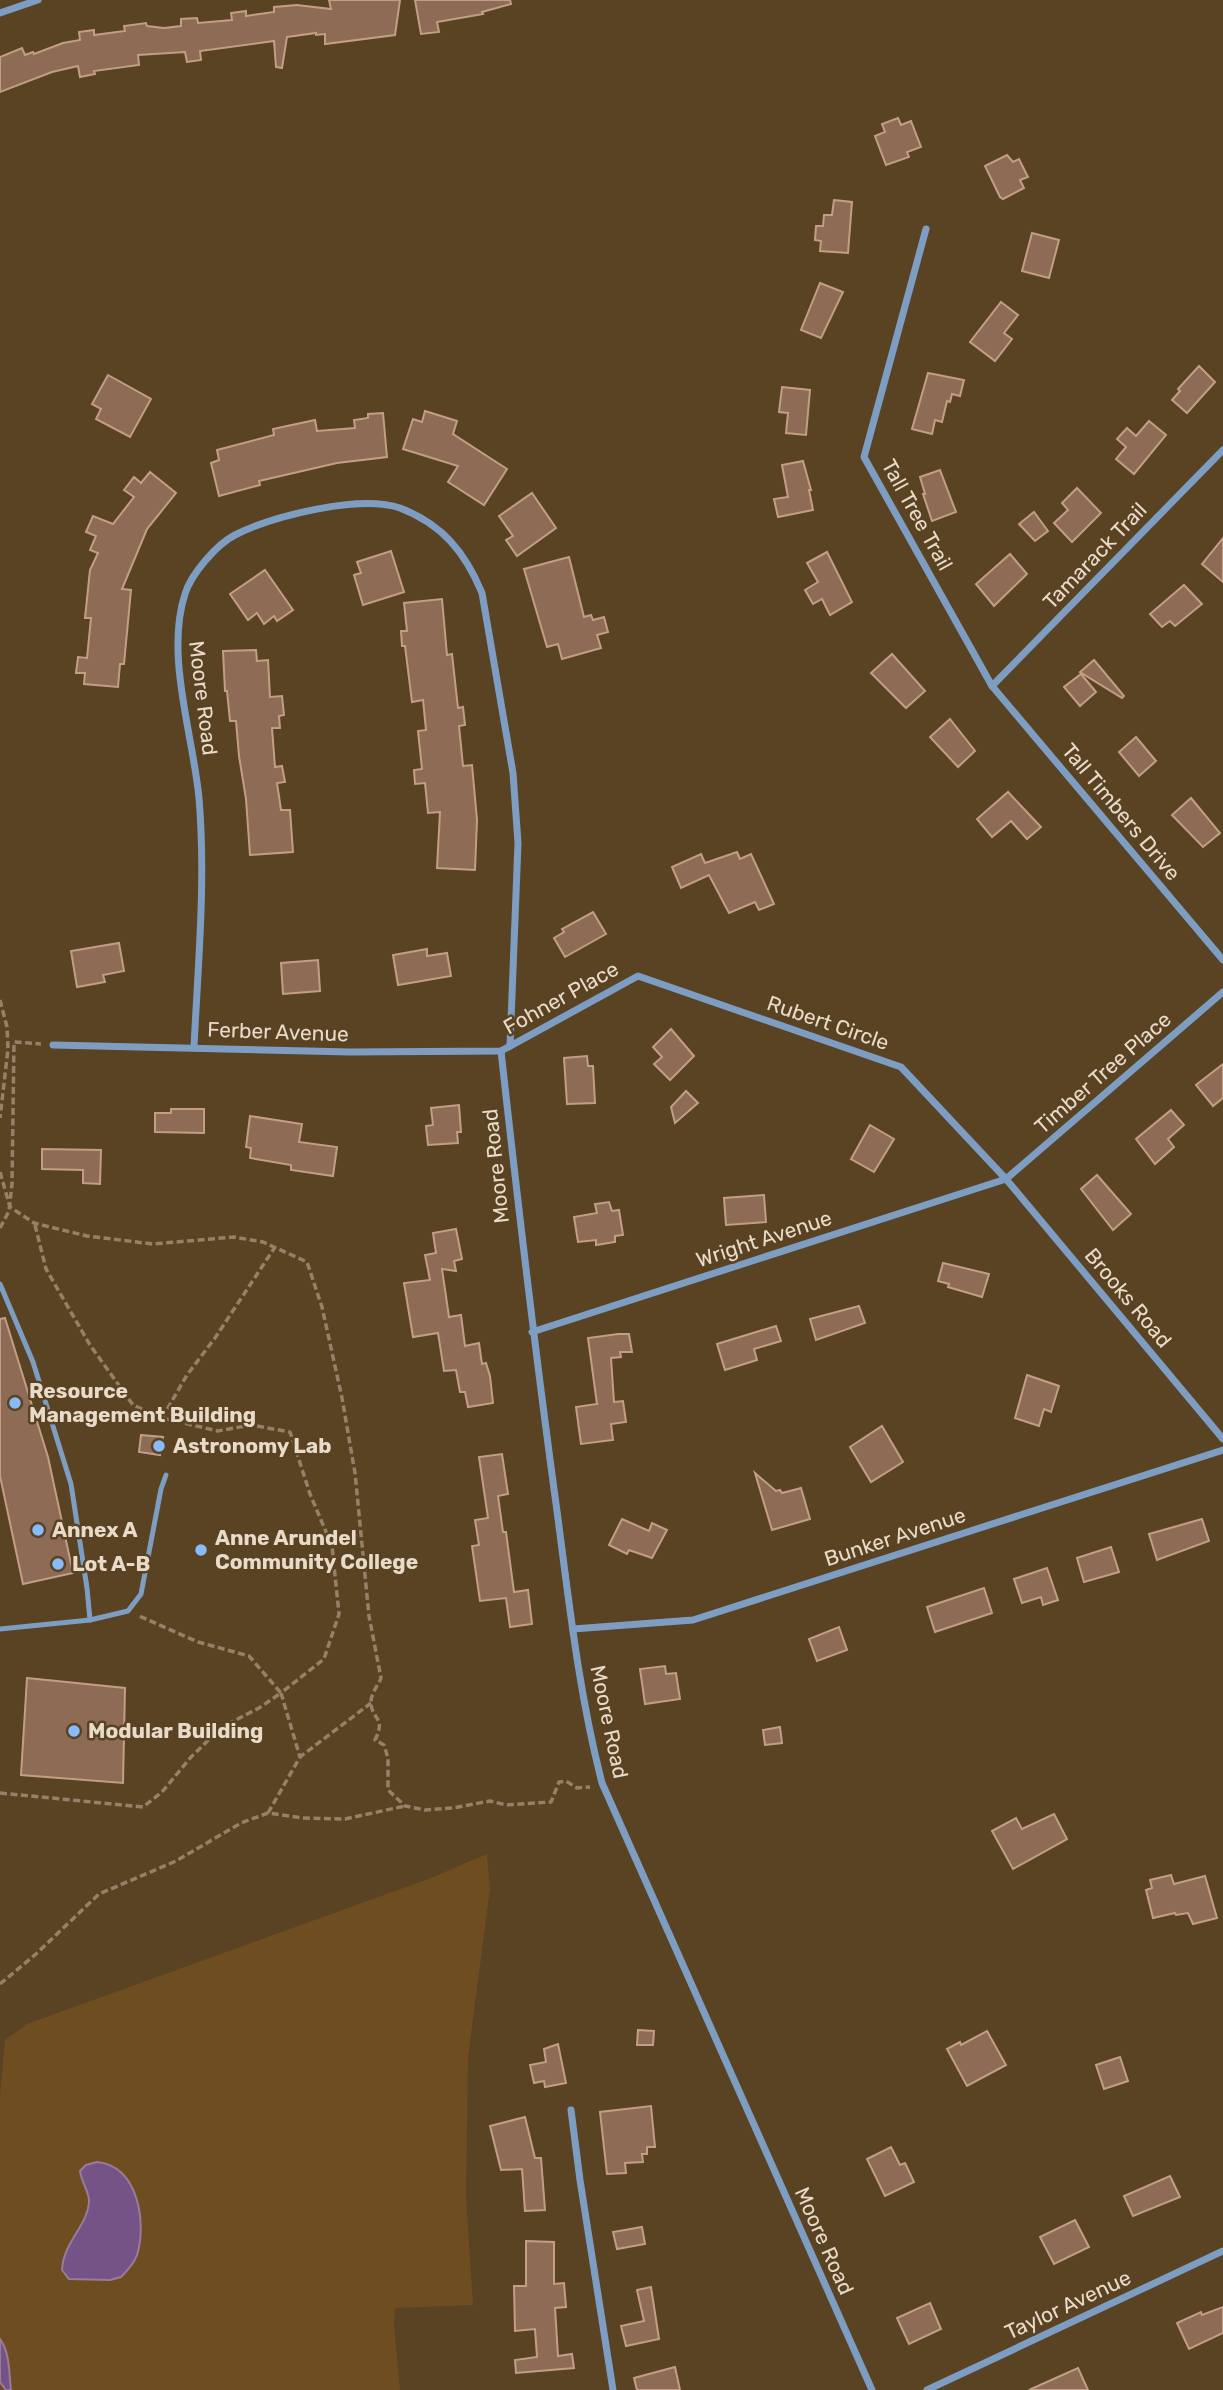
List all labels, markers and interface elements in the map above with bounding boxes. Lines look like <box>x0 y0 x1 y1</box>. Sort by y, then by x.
street label: Tall Tree Trail <box>877 455 958 575</box>
street label: Tamarack Trail <box>1038 497 1152 614</box>
street label: Moore Road <box>184 639 223 757</box>
street label: Tall Timbers Drive <box>1057 738 1186 885</box>
street label: Fohner Place <box>499 956 623 1039</box>
street label: Rubert Circle <box>764 990 892 1055</box>
street label: Timber Tree Place <box>1029 1007 1176 1139</box>
street label: Ferber Avenue <box>207 1017 349 1046</box>
street label: Moore Road <box>477 1107 514 1225</box>
street label: Wright Avenue <box>693 1205 835 1272</box>
street label: Brooks Road <box>1080 1243 1177 1353</box>
place label: Resource Management Building <box>29 1378 256 1427</box>
marker: Resource Management Building <box>7 1395 23 1411</box>
place label: Astronomy Lab <box>173 1433 332 1458</box>
marker: Astronomy Lab <box>151 1438 167 1454</box>
street label: Bunker Avenue <box>821 1502 969 1571</box>
place label: Annex A <box>52 1517 137 1542</box>
marker: Annex A <box>30 1522 46 1538</box>
place label: Anne Arundel Community College <box>215 1525 418 1574</box>
marker: Anne Arundel Community College <box>193 1542 209 1558</box>
place label: Lot A-B <box>72 1551 150 1576</box>
marker: Lot A-B <box>50 1556 66 1572</box>
street label: Moore Road <box>585 1663 634 1781</box>
place label: Modular Building <box>88 1718 263 1743</box>
marker: Modular Building <box>66 1723 82 1739</box>
street label: Moore Road <box>790 2183 859 2299</box>
street label: Taylor Avenue <box>1001 2264 1135 2345</box>

